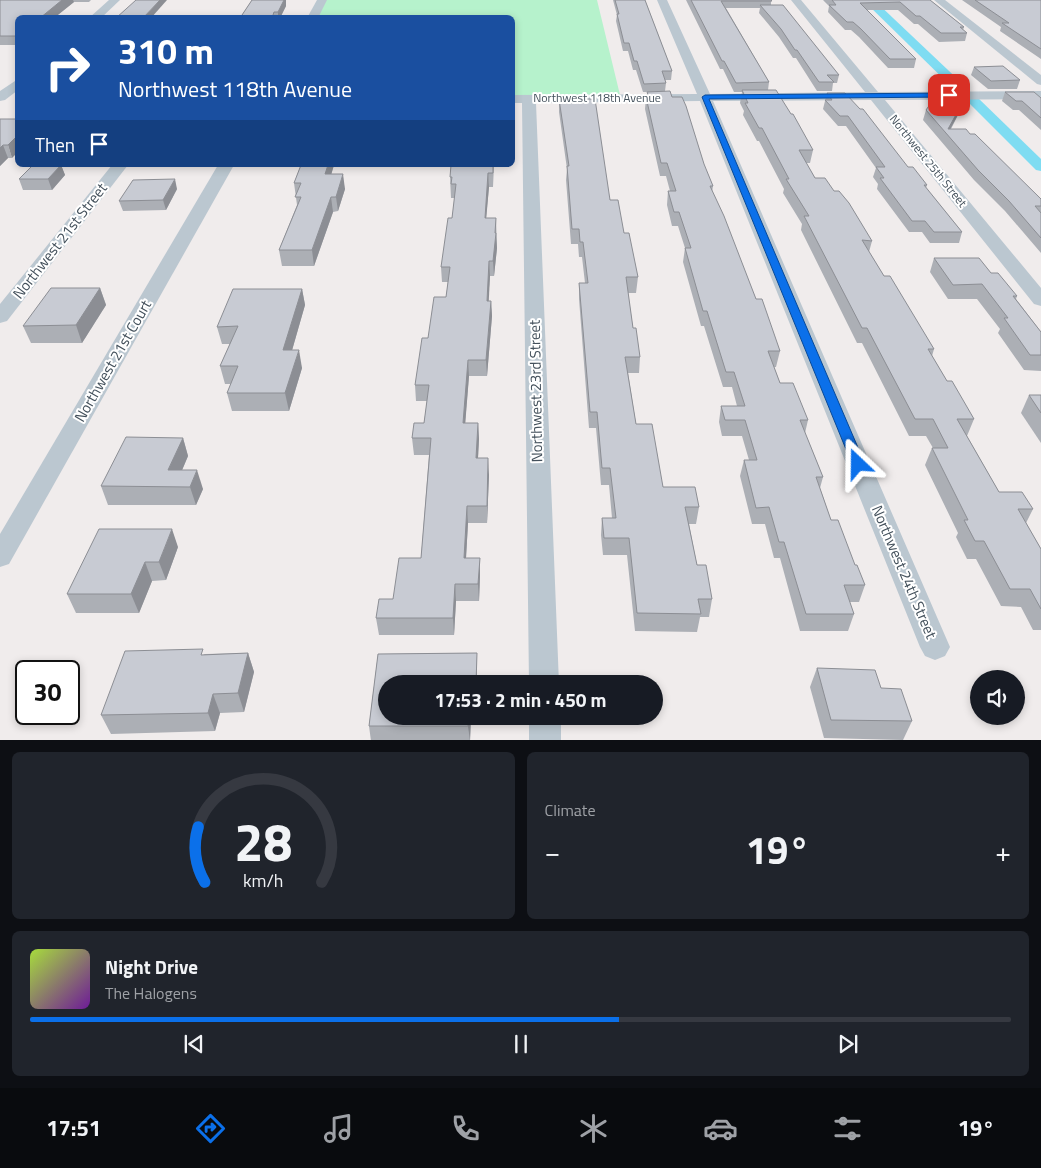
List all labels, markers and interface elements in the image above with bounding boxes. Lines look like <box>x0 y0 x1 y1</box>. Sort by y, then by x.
text: 310 m <box>118 24 214 78</box>
icon: right <box>35 35 100 100</box>
text: Northwest 118th Avenue <box>118 72 352 106</box>
pin <box>928 74 970 116</box>
icon: arrive <box>935 81 963 109</box>
street label: Northwest 118th Avenue <box>533 88 661 107</box>
street label: Northwest 25th Street <box>885 110 972 212</box>
text: Then <box>35 130 75 159</box>
icon: arrive <box>85 130 113 158</box>
street label: Northwest 21st Street <box>7 177 113 304</box>
street label: Northwest 21st Court <box>68 295 157 426</box>
street label: Northwest 23rd Street <box>523 319 548 462</box>
position arrow <box>831 437 883 489</box>
street label: Northwest 24th Street <box>866 502 943 643</box>
speed limit sign: 30 <box>15 660 80 725</box>
map controls <box>970 670 1025 725</box>
button: sound <box>970 670 1025 725</box>
text: 17:53 · 2 min · 450 m <box>434 685 607 714</box>
text: Climate <box>545 798 596 822</box>
text: 28 <box>234 802 292 881</box>
text: 19° <box>746 821 810 879</box>
text: − <box>545 830 560 873</box>
text: + <box>995 830 1011 873</box>
text: km/h <box>243 867 283 894</box>
text: Night Drive <box>105 952 198 981</box>
text: The Halogens <box>105 981 197 1005</box>
icon: previous <box>180 1030 208 1058</box>
icon: pause <box>507 1030 535 1058</box>
icon: next <box>834 1030 862 1058</box>
text: 17:51 <box>46 1111 101 1145</box>
icon: directions <box>193 1111 228 1146</box>
icon: music <box>321 1111 356 1146</box>
icon: phone <box>448 1111 483 1146</box>
icon: climate <box>576 1111 611 1146</box>
icon: car <box>703 1111 738 1146</box>
icon: filters <box>830 1111 865 1146</box>
text: 19° <box>958 1111 995 1145</box>

